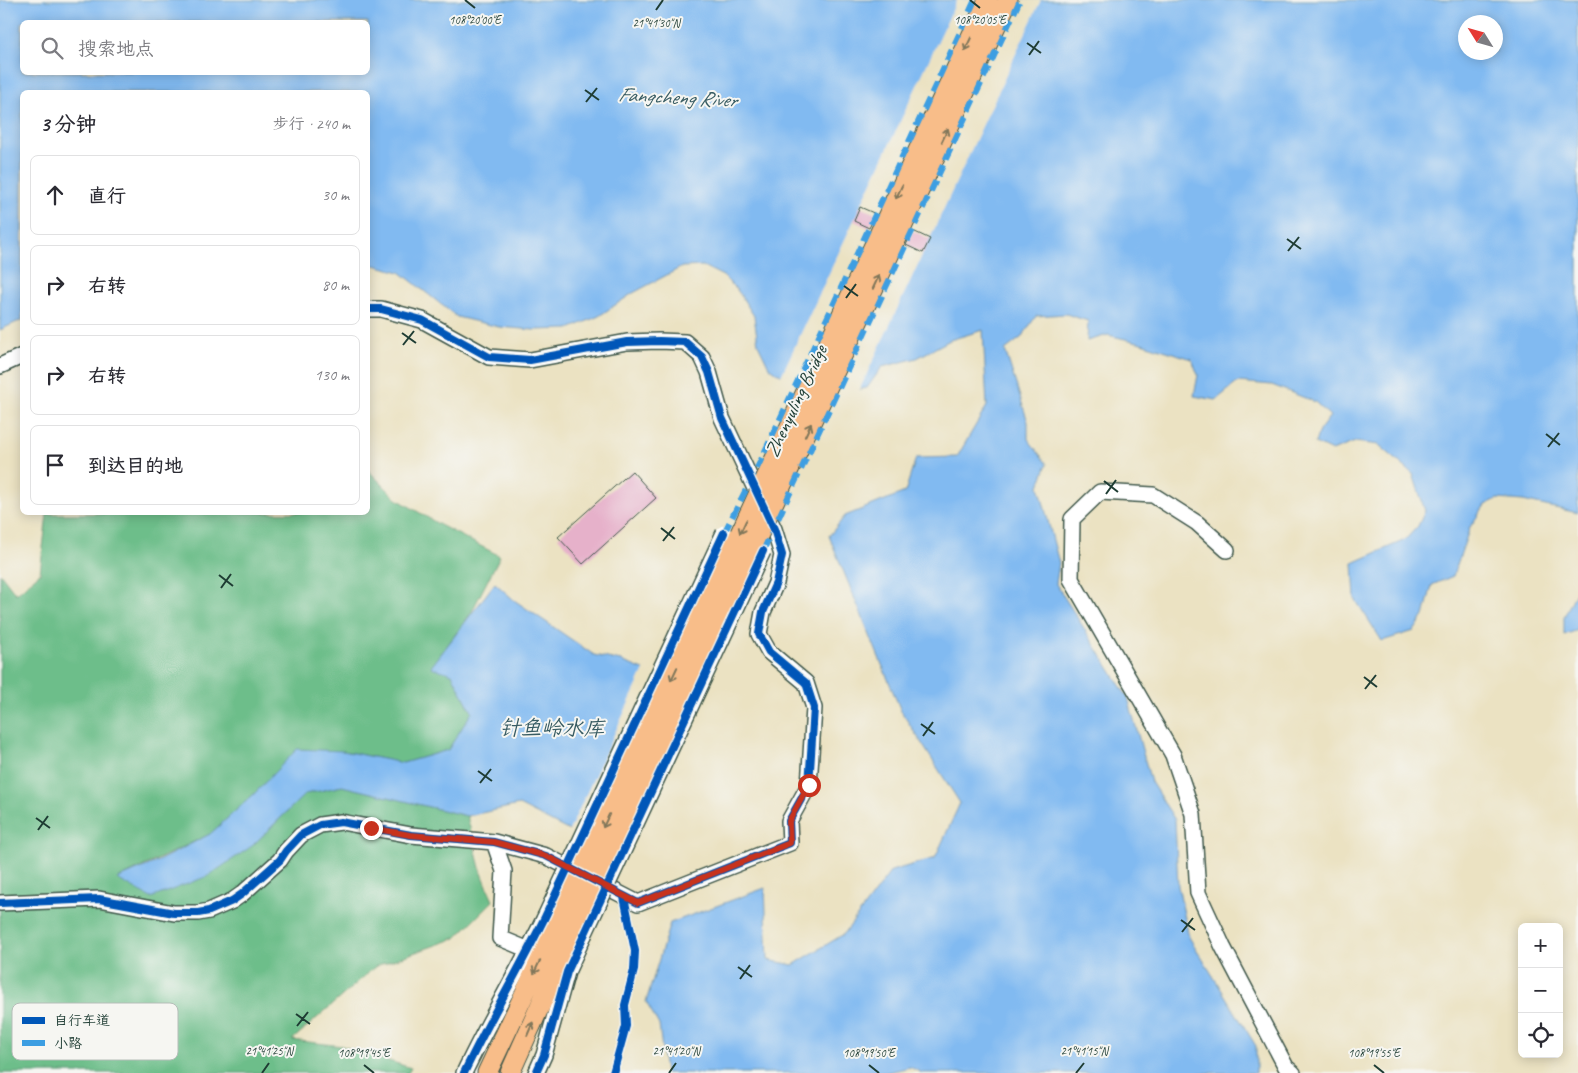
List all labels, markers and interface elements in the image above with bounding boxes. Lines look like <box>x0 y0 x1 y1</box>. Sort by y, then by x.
text: 108°20'00"E <box>449 12 503 28</box>
text: 108°20'05"E <box>954 12 1008 28</box>
text: 21°41'30"N <box>632 15 681 31</box>
north arrow <box>1458 15 1503 60</box>
search box <box>20 20 370 75</box>
icon: search <box>38 34 66 62</box>
one-way arrow <box>962 36 972 51</box>
text: 搜索地点 <box>78 37 154 61</box>
water label: Fangcheng River <box>617 81 740 113</box>
text: 3 分钟 <box>40 111 97 137</box>
text: 步行 · 240 m <box>273 114 350 134</box>
one-way arrow <box>940 128 950 143</box>
icon: ahead <box>41 181 69 209</box>
text: 直行 <box>88 184 126 208</box>
one-way arrow <box>894 184 904 199</box>
text: 30 m <box>322 185 349 205</box>
icon: right <box>41 271 69 299</box>
text: 右转 <box>88 274 126 298</box>
text: 80 m <box>322 275 349 295</box>
one-way arrow <box>871 275 881 290</box>
street label: Zhenyuling Bridge <box>759 340 833 461</box>
icon: right <box>41 361 69 389</box>
text: 右转 <box>88 364 126 388</box>
text: 130 m <box>315 365 349 385</box>
one-way arrow <box>803 423 813 438</box>
icon: arrive <box>41 451 69 479</box>
text: 到达目的地 <box>88 454 183 478</box>
one-way arrow <box>738 519 747 534</box>
one-way arrow <box>669 666 679 681</box>
water label: 针鱼岭水库 <box>500 715 606 741</box>
route start <box>798 774 821 797</box>
one-way arrow <box>600 813 610 828</box>
route end <box>360 817 383 840</box>
map controls <box>1518 923 1563 1058</box>
button: + <box>1518 923 1563 968</box>
one-way arrow <box>532 959 541 974</box>
button: − <box>1518 968 1563 1013</box>
legend <box>12 1003 178 1060</box>
text: 自行车道 <box>54 1012 110 1029</box>
button: locate <box>1518 1013 1563 1058</box>
one-way arrow <box>526 1022 535 1037</box>
text: 小路 <box>54 1035 82 1052</box>
text: 21°41'25"N <box>245 1043 294 1059</box>
text: 21°41'20"N <box>652 1043 701 1059</box>
text: 21°41'15"N <box>1060 1043 1109 1059</box>
text: 108°19'45"E <box>338 1045 392 1061</box>
text: 108°19'50"E <box>843 1045 897 1061</box>
text: 108°19'55"E <box>1348 1045 1402 1061</box>

